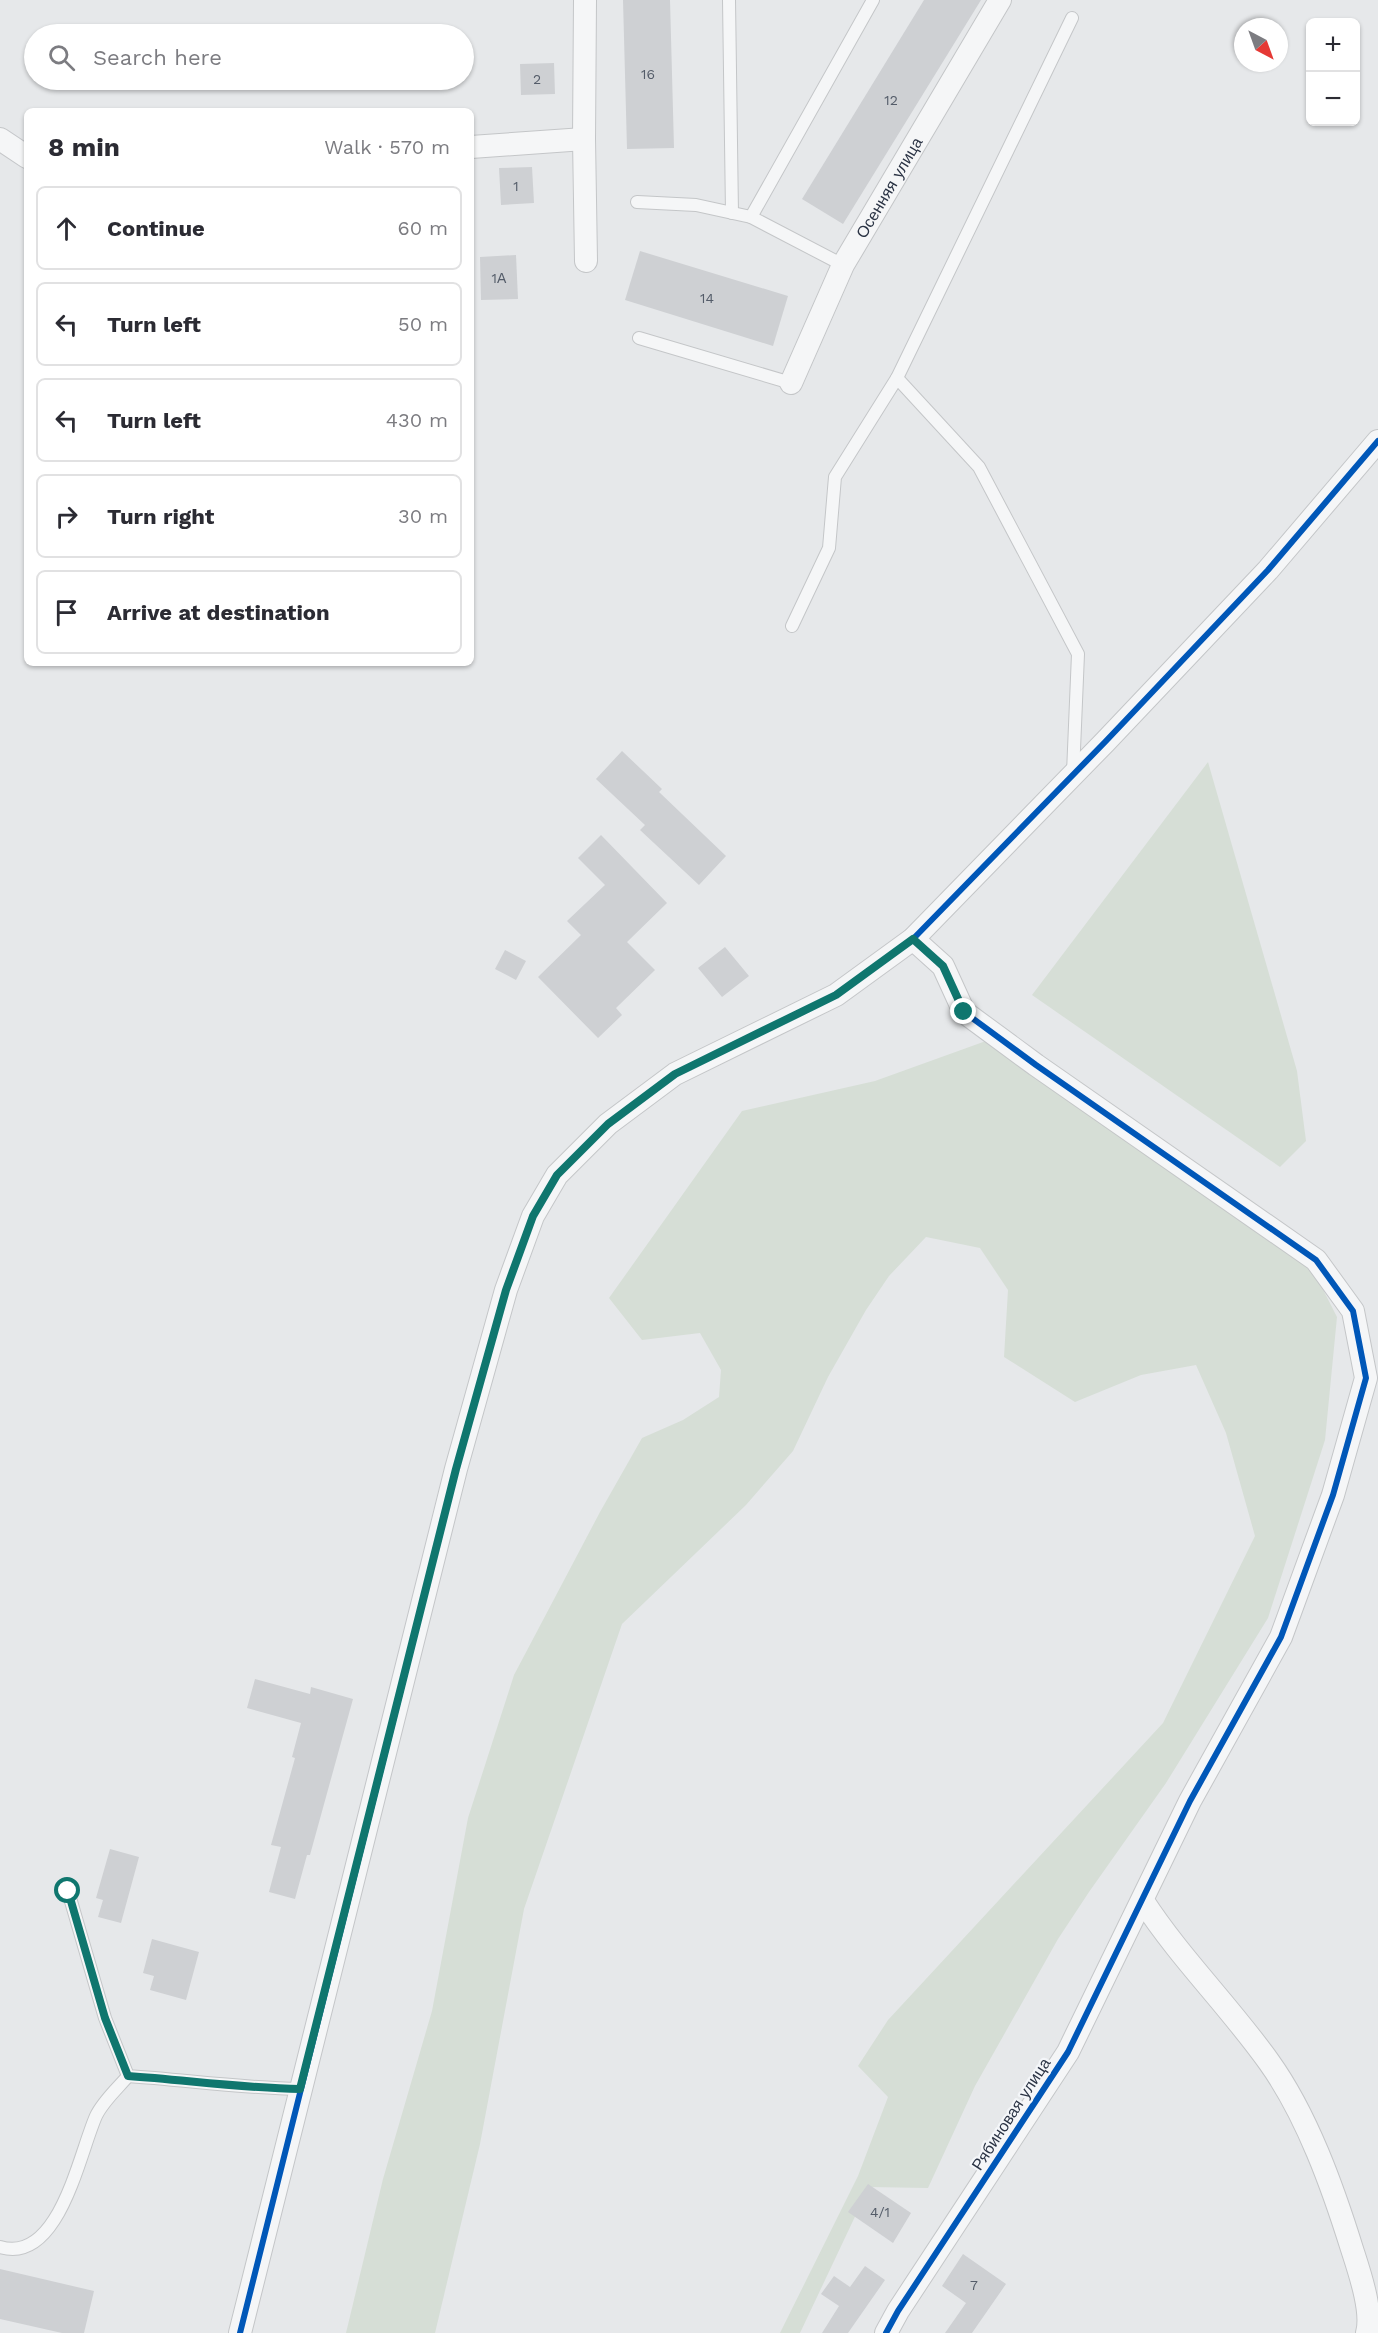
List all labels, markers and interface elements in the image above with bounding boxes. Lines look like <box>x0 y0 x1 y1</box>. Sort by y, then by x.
north arrow <box>1234 18 1288 72</box>
map controls <box>1306 18 1360 126</box>
button: + <box>1306 18 1360 72</box>
search box <box>24 24 474 90</box>
icon: search <box>45 41 78 74</box>
text: Search here <box>93 45 222 70</box>
house number: 16 <box>641 66 655 82</box>
house number: 2 <box>533 71 541 87</box>
button: − <box>1306 72 1360 126</box>
house number: 12 <box>884 92 898 108</box>
text: 8 min <box>48 132 120 162</box>
street label: Осенняя улица <box>852 134 926 241</box>
text: Walk · 570 m <box>324 135 450 159</box>
house number: 1 <box>513 178 519 194</box>
icon: ahead <box>50 212 83 245</box>
text: Continue <box>107 216 205 241</box>
text: 60 m <box>398 216 448 240</box>
house number: 1А <box>492 270 507 286</box>
house number: 14 <box>700 290 714 306</box>
icon: left <box>50 308 83 341</box>
text: Turn left <box>107 312 201 337</box>
text: 50 m <box>398 312 448 336</box>
icon: left <box>50 404 83 437</box>
text: Turn left <box>107 408 201 433</box>
text: 430 m <box>386 408 448 432</box>
icon: right <box>50 500 83 533</box>
text: Turn right <box>107 504 214 529</box>
text: 30 m <box>398 504 448 528</box>
icon: arrive <box>50 596 83 629</box>
text: Arrive at destination <box>107 600 330 625</box>
route end <box>950 998 976 1024</box>
route start <box>54 1877 80 1903</box>
street label: Рябиновая улица <box>968 2054 1054 2174</box>
house number: 4/1 <box>870 2204 890 2220</box>
house number: 7 <box>970 2277 978 2293</box>

